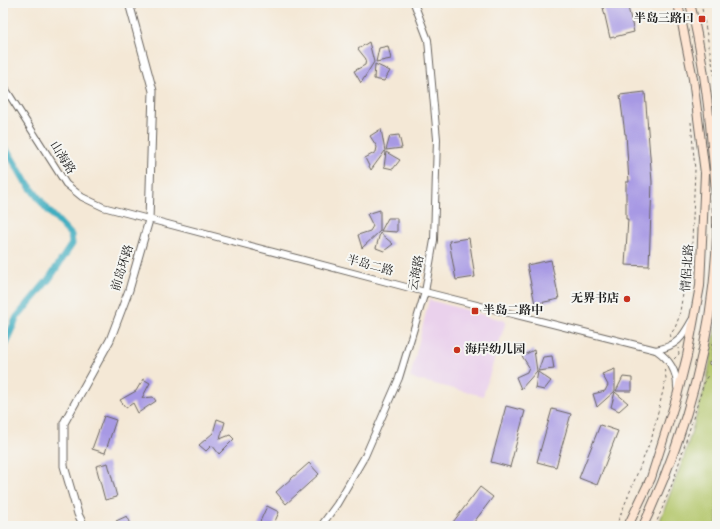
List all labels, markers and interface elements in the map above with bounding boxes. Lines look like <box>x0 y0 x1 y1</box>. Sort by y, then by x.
place label: 半岛三路口 <box>634 11 694 25</box>
marker: 半岛三路口 <box>697 14 707 24</box>
street label: 山海路 <box>47 138 78 176</box>
street label: 前岛环路 <box>108 243 136 293</box>
street label: 情侶北路 <box>678 243 696 292</box>
street label: 半岛二路 <box>345 252 395 278</box>
street label: 云海路 <box>406 254 426 292</box>
place label: 无界书店 <box>571 291 619 305</box>
marker: 无界书店 <box>622 294 632 304</box>
place label: 半岛二路中 <box>483 303 543 317</box>
marker: 半岛二路中 <box>470 306 480 316</box>
place label: 海岸幼儿园 <box>465 342 525 356</box>
marker: 海岸幼儿园 <box>452 345 462 355</box>

